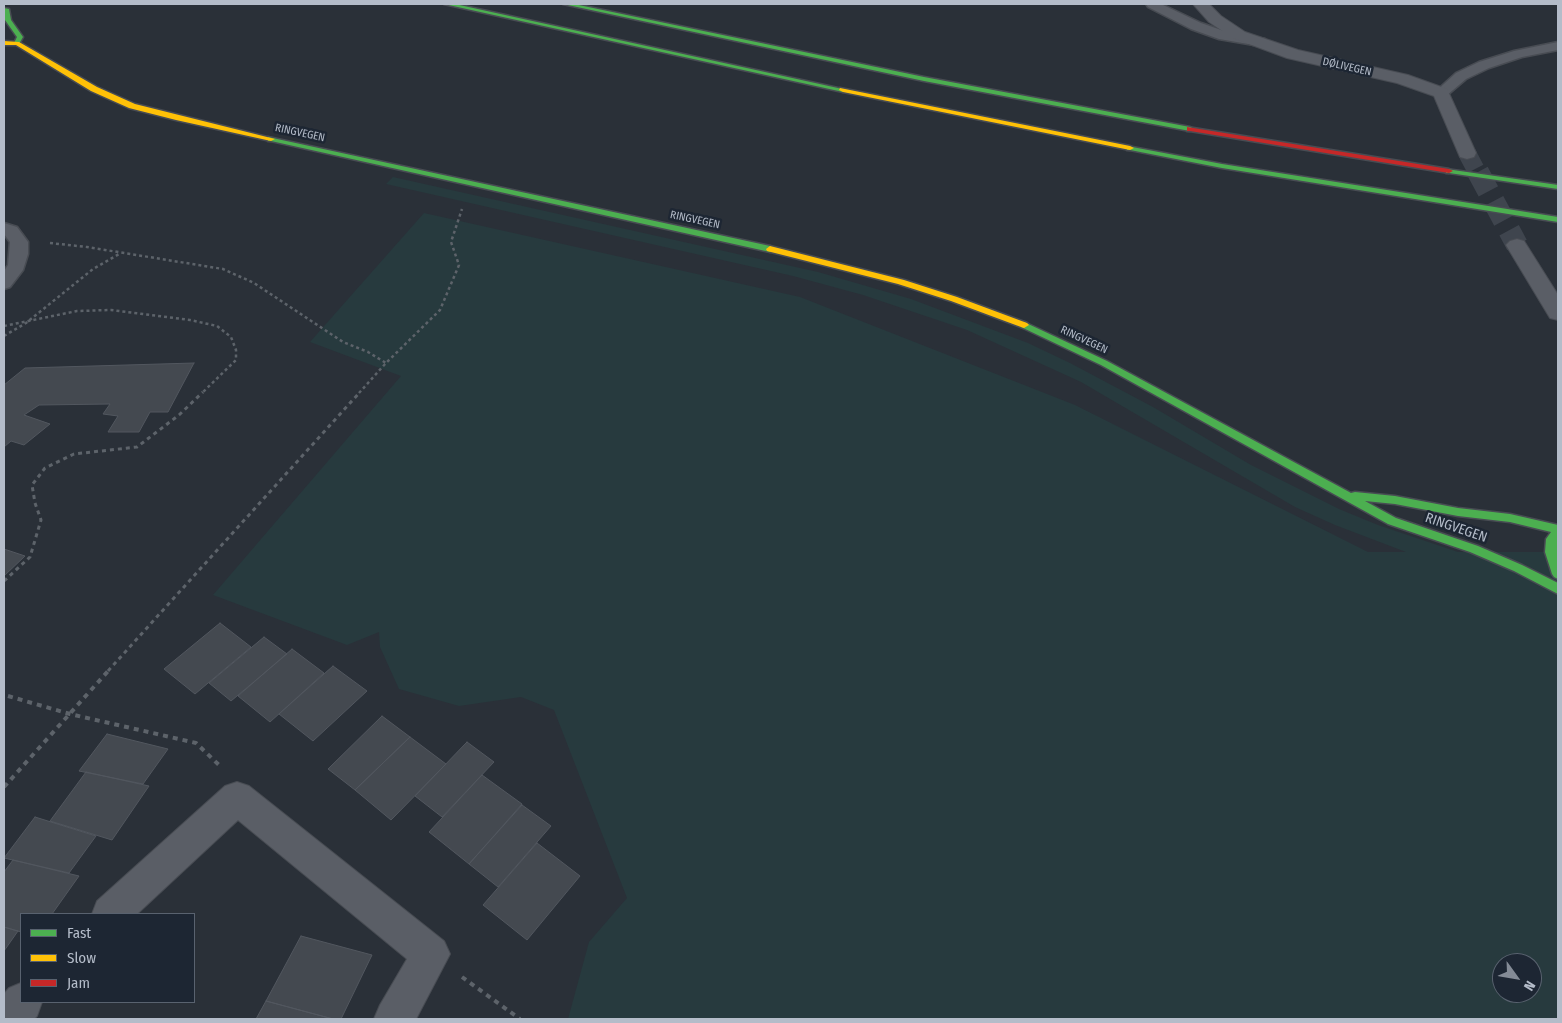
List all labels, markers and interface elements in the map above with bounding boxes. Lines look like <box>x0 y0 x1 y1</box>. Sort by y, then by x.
street label: DØLIVEGEN <box>1321 55 1373 79</box>
street label: RINGVEGEN <box>274 121 326 145</box>
street label: RINGVEGEN <box>669 208 721 232</box>
street label: RINGVEGEN <box>1058 323 1110 357</box>
street label: RINGVEGEN <box>1423 510 1489 546</box>
legend <box>20 913 195 1003</box>
text: Fast <box>67 924 91 942</box>
text: Slow <box>67 949 96 967</box>
north arrow <box>1492 953 1542 1003</box>
text: Jam <box>67 974 90 992</box>
text: N <box>1520 978 1539 994</box>

